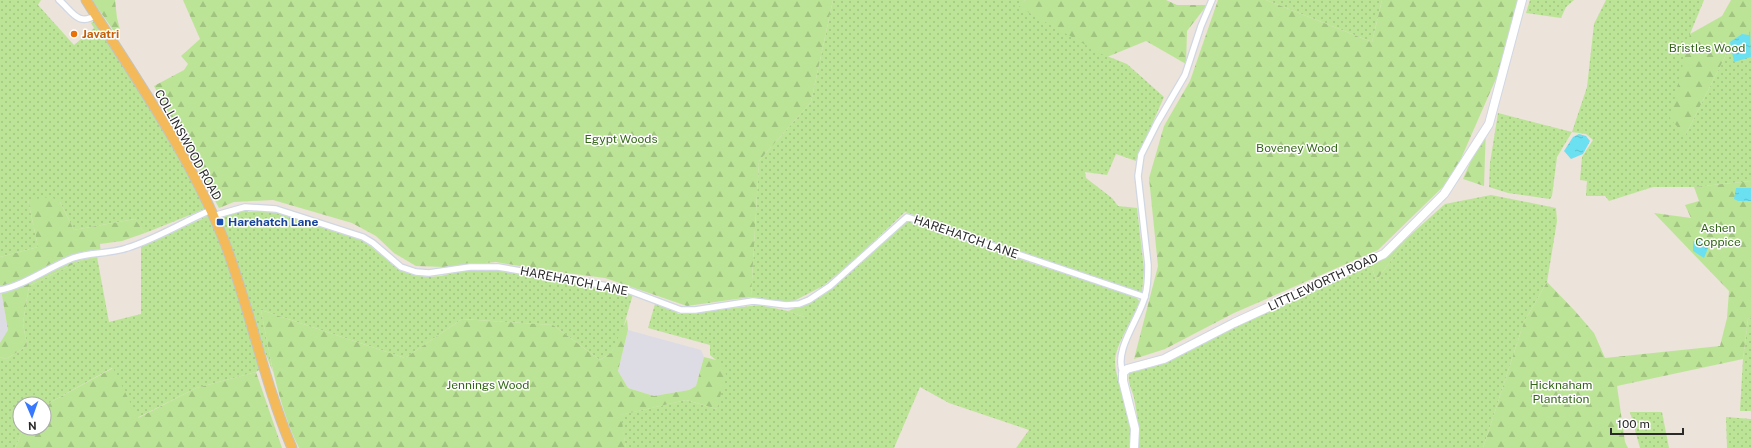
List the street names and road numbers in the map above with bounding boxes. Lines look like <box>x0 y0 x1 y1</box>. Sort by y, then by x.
street label: COLLINSWOOD ROAD <box>152 87 224 203</box>
street label: HAREHATCH LANE <box>912 213 1020 261</box>
street label: LITTLEWORTH ROAD <box>1266 250 1380 314</box>
street label: HAREHATCH LANE <box>519 264 629 298</box>

